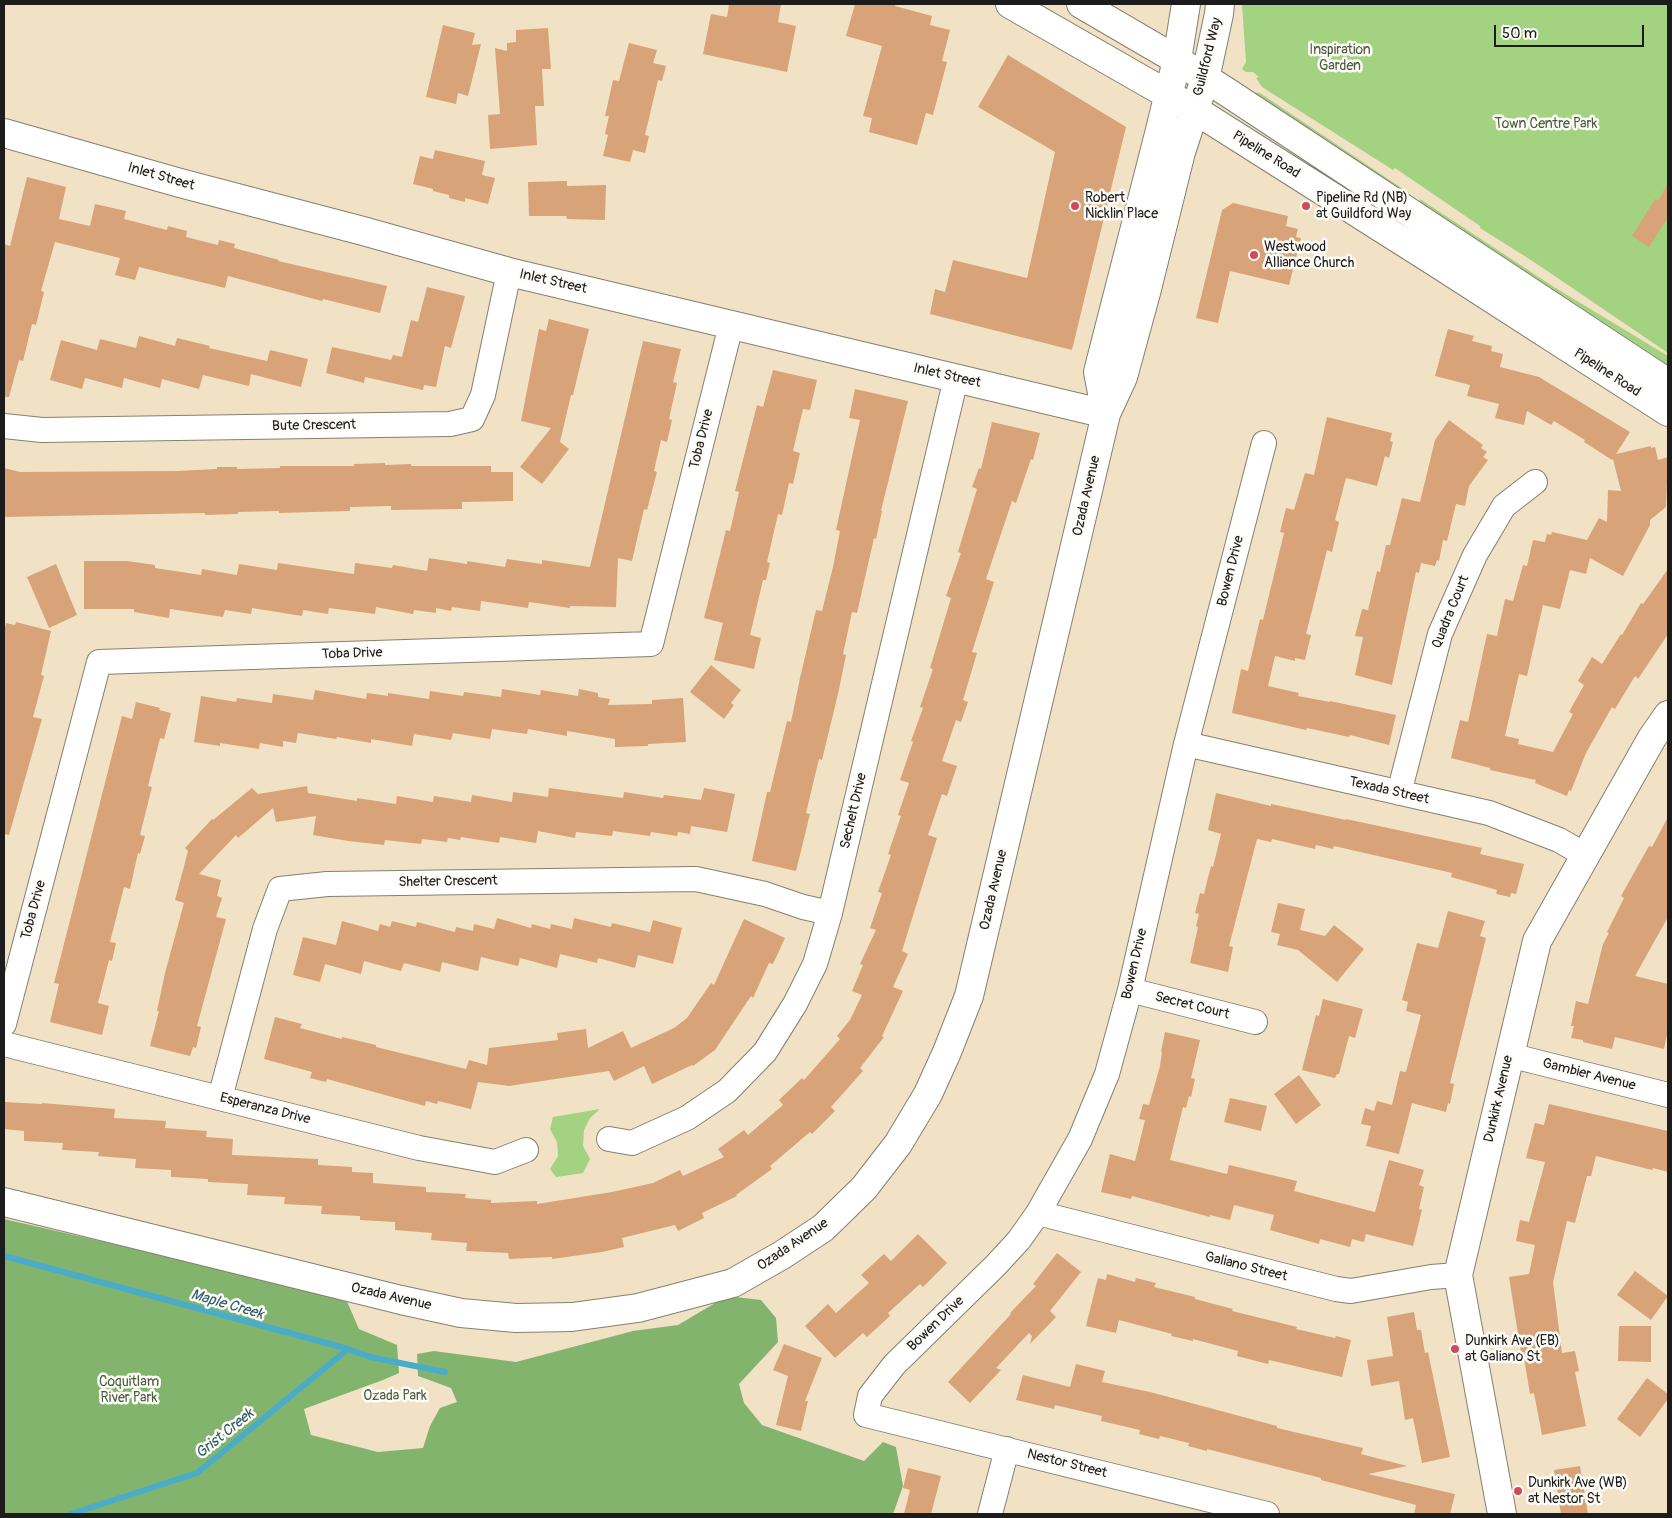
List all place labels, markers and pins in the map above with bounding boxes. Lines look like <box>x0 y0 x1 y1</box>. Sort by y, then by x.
place label: Robert Nicklin Place <box>1085 190 1158 222</box>
place label: Pipeline Rd (NB) at Guildford Way <box>1316 190 1411 222</box>
marker: Robert Nicklin Place <box>1069 200 1081 212</box>
marker: Pipeline Rd (NB) at Guildford Way <box>1300 200 1312 212</box>
place label: Westwood Alliance Church <box>1264 239 1354 272</box>
marker: Westwood Alliance Church <box>1248 249 1260 261</box>
place label: Dunkirk Ave (EB) at Galiano St <box>1465 1333 1560 1365</box>
marker: Dunkirk Ave (EB) at Galiano St <box>1449 1343 1461 1355</box>
place label: Dunkirk Ave (WB) at Nestor St <box>1528 1475 1627 1508</box>
marker: Dunkirk Ave (WB) at Nestor St <box>1512 1485 1524 1497</box>

